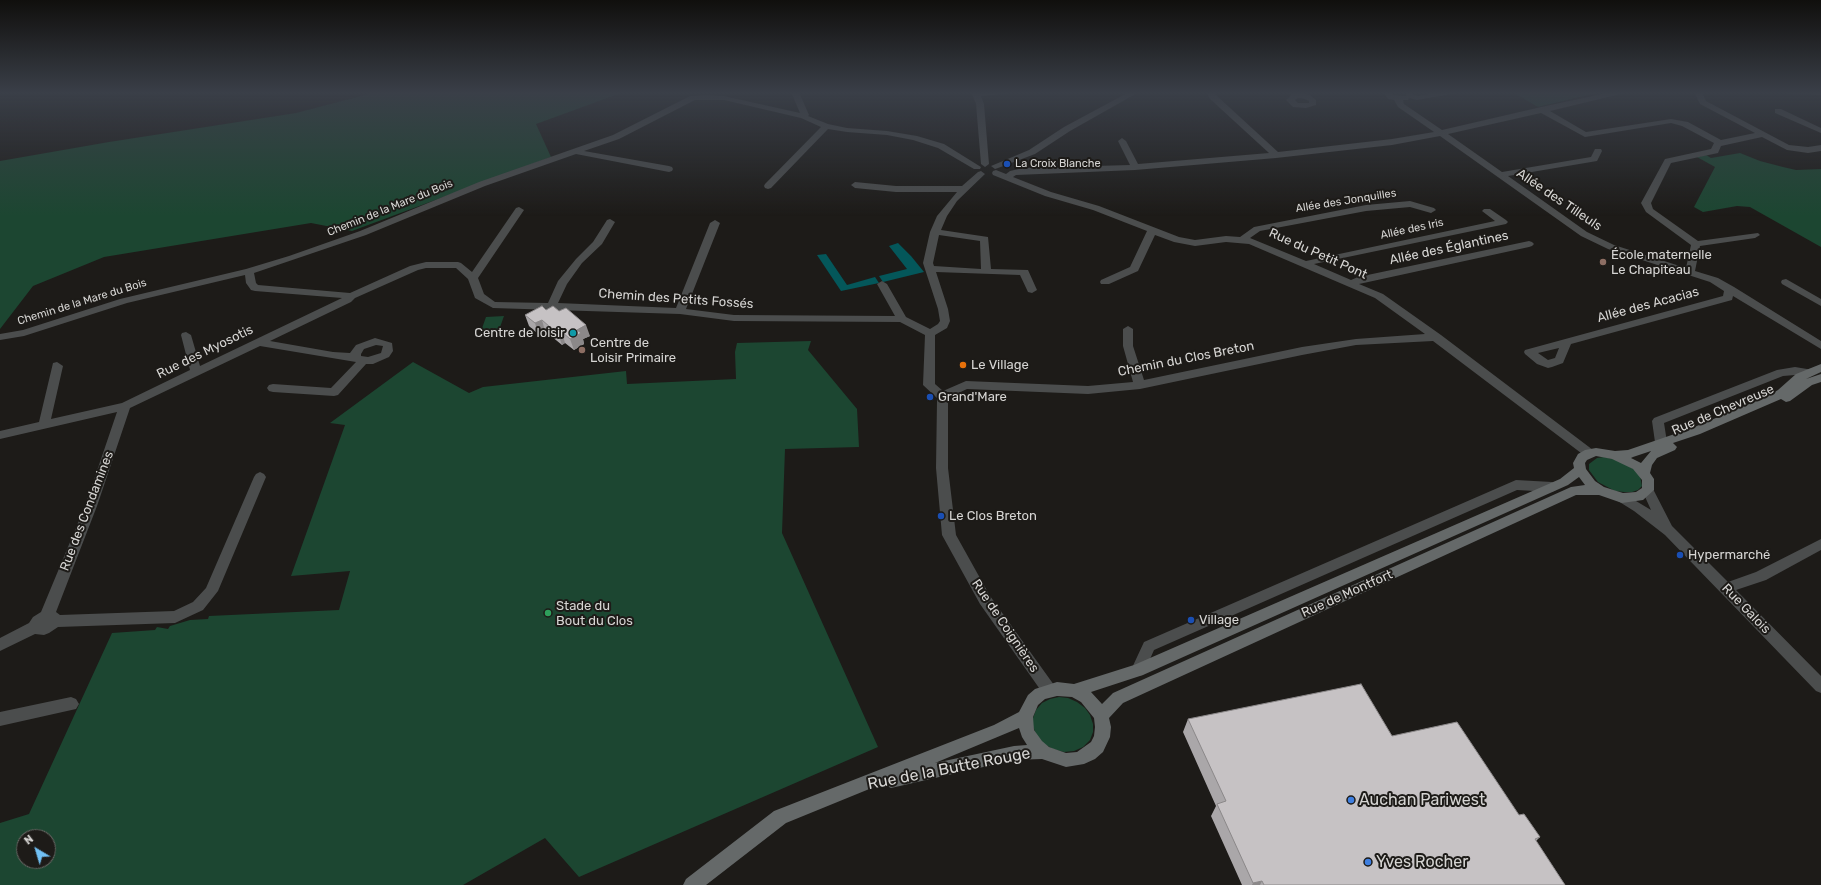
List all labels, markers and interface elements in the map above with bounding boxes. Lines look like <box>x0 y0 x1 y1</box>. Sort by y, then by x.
place label: La Croix Blanche <box>1015 157 1101 171</box>
marker: La Croix Blanche <box>1002 159 1012 169</box>
street label: Allée des Tilleuls <box>1513 166 1605 234</box>
street label: Chemin de la Mare du Bois <box>325 177 455 239</box>
street label: Allée des Jonquilles <box>1295 187 1397 215</box>
street label: Allée des Iris <box>1379 216 1445 242</box>
street label: Rue du Petit Pont <box>1266 225 1370 283</box>
street label: Allée des Églantines <box>1388 228 1510 268</box>
place label: École maternelle Le Chapiteau <box>1611 247 1712 278</box>
marker: École maternelle Le Chapiteau <box>1598 257 1608 267</box>
street label: Chemin de la Mare du Bois <box>16 276 148 328</box>
street label: Allée des Acacias <box>1595 284 1701 326</box>
street label: Chemin des Petits Fossés <box>598 286 754 312</box>
street label: Rue des Myosotis <box>154 322 256 382</box>
place label: Centre de loisir <box>474 325 565 341</box>
marker: Centre de loisir <box>568 328 578 338</box>
place label: Centre de Loisir Primaire <box>590 335 676 366</box>
street label: Chemin du Clos Breton <box>1116 338 1256 380</box>
marker: Centre de Loisir Primaire <box>577 345 587 355</box>
place label: Le Village <box>971 357 1029 373</box>
marker: Le Village <box>958 360 968 370</box>
street label: Rue de Chevreuse <box>1669 381 1777 439</box>
place label: Grand'Mare <box>938 389 1007 405</box>
marker: Grand'Mare <box>925 392 935 402</box>
street label: Rue des Condamines <box>57 449 117 573</box>
place label: Le Clos Breton <box>949 508 1037 524</box>
marker: Le Clos Breton <box>936 511 946 521</box>
place label: Hypermarché <box>1688 547 1770 563</box>
marker: Hypermarché <box>1675 550 1685 560</box>
street label: Rue de Montfort <box>1299 567 1395 621</box>
street label: Rue de Coignières <box>968 576 1042 676</box>
street label: Rue Galois <box>1718 581 1774 637</box>
place label: Stade du Bout du Clos <box>556 598 633 629</box>
marker: Stade du Bout du Clos <box>543 608 553 618</box>
place label: Village <box>1199 612 1239 628</box>
marker: Village <box>1186 615 1196 625</box>
street label: Rue de la Butte Rouge <box>866 744 1032 794</box>
place label: Auchan Pariwest <box>1359 790 1485 810</box>
marker: Auchan Pariwest <box>1346 795 1356 805</box>
north arrow <box>16 829 56 869</box>
text: N <box>22 832 36 848</box>
place label: Yves Rocher <box>1376 852 1468 872</box>
marker: Yves Rocher <box>1363 857 1373 867</box>

